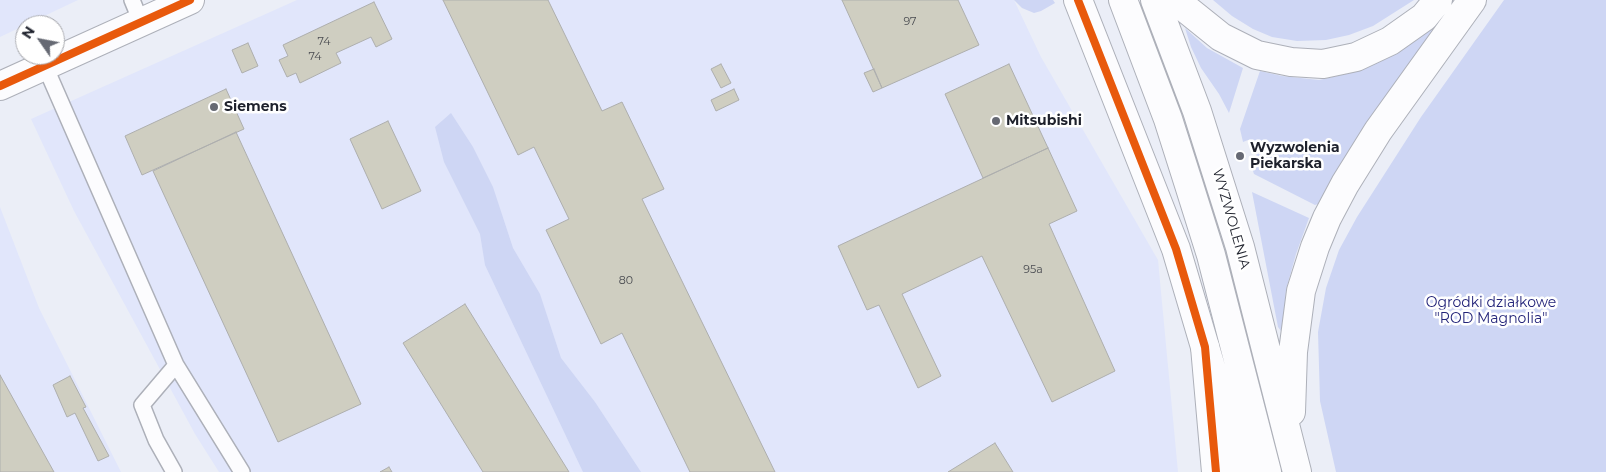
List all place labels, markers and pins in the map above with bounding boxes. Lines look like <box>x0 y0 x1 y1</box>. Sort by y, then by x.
place label: Siemens <box>224 99 287 115</box>
marker: Siemens <box>208 101 220 113</box>
place label: Mitsubishi <box>1006 113 1082 129</box>
marker: Mitsubishi <box>990 115 1002 127</box>
place label: Wyzwolenia Piekarska <box>1250 140 1340 172</box>
marker: Wyzwolenia Piekarska <box>1234 150 1246 162</box>

